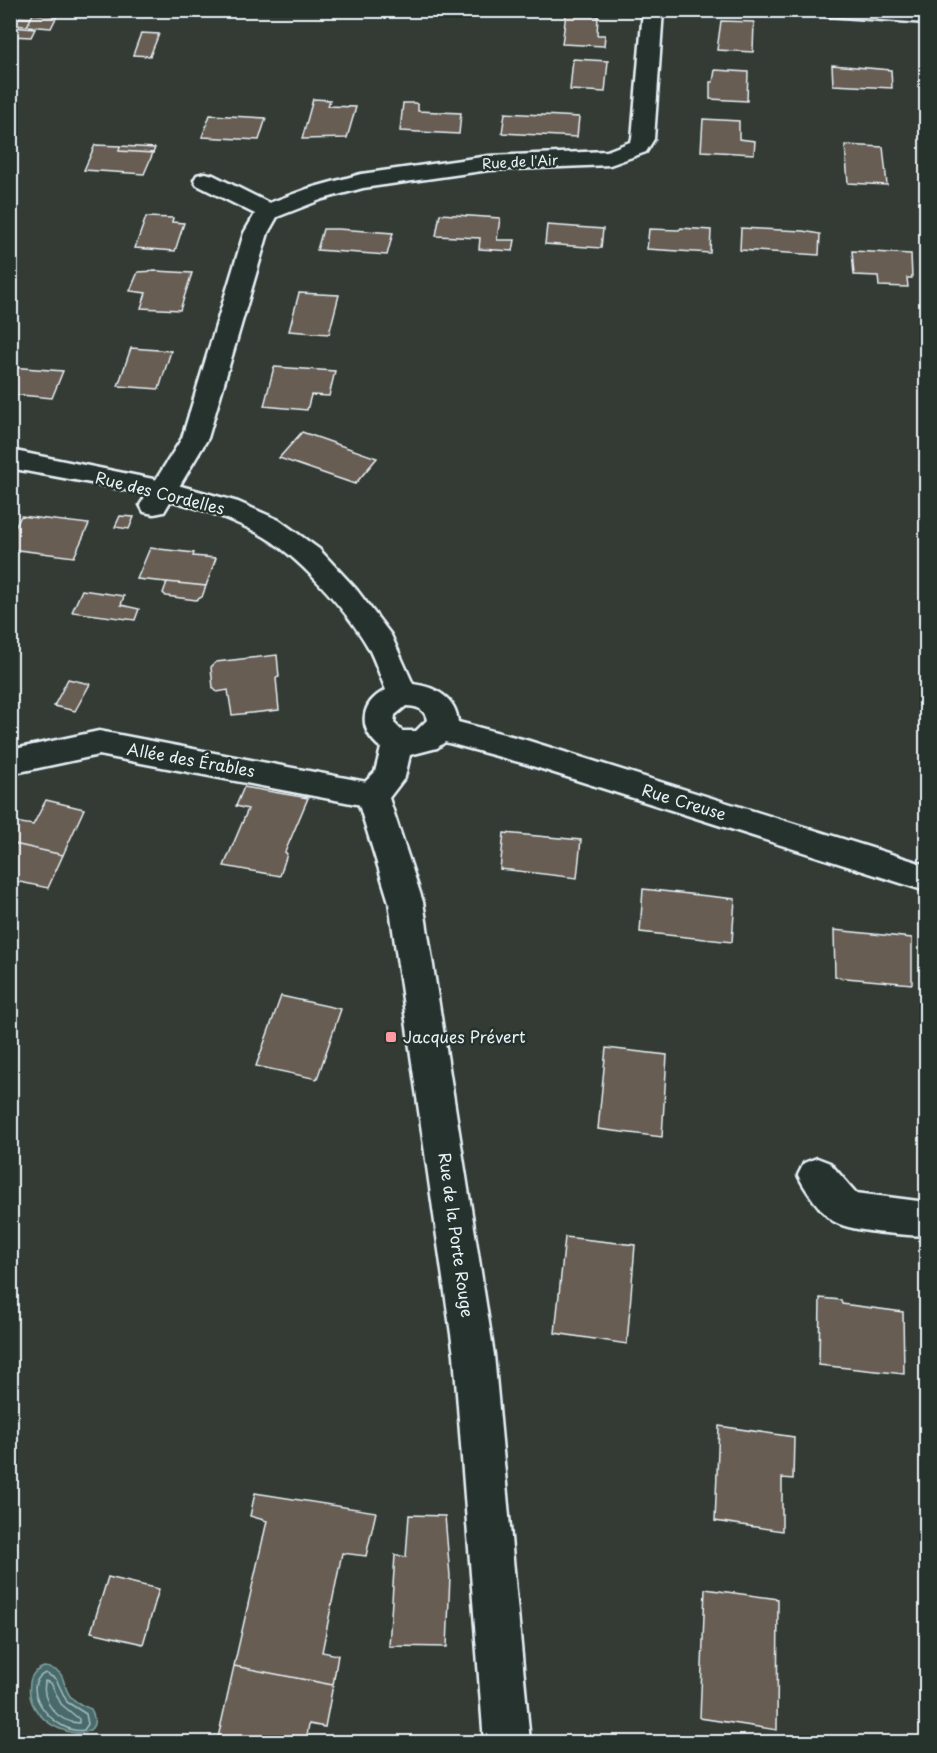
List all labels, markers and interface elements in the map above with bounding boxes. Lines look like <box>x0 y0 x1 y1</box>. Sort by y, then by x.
street label: Rue de l'Air <box>481 149 559 174</box>
street label: Rue des Cordelles <box>93 464 227 520</box>
street label: Allée des Érables <box>125 736 257 782</box>
street label: Rue Creuse <box>639 777 730 825</box>
place label: Jacques Prévert <box>403 1024 526 1048</box>
marker: Jacques Prévert <box>384 1030 398 1044</box>
street label: Rue de la Porte Rouge <box>434 1151 480 1319</box>

